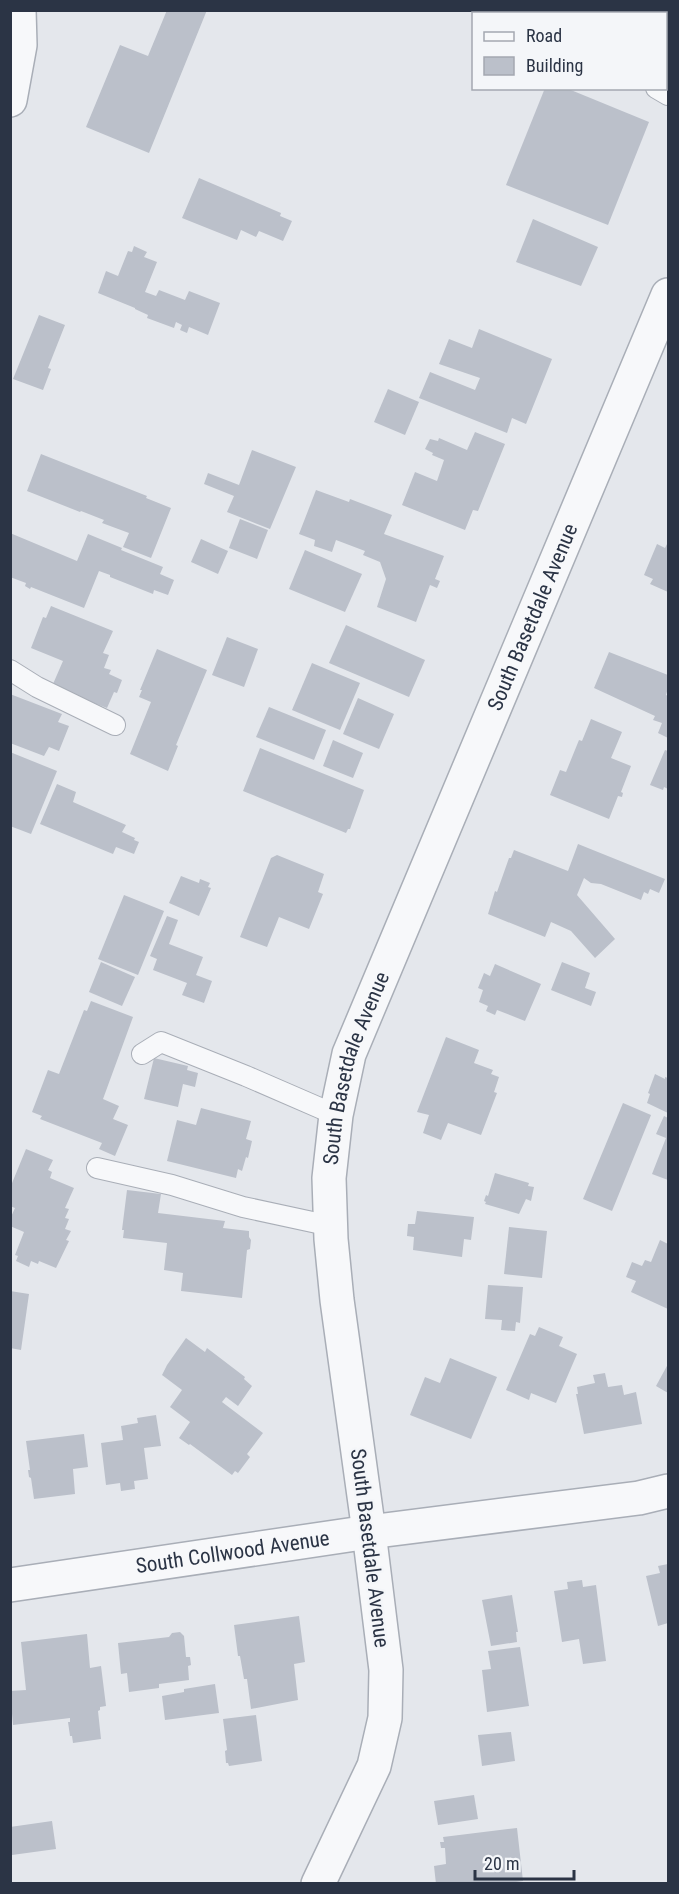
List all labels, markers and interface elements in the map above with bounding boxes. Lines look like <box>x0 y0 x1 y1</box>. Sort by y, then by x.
legend <box>472 12 667 90</box>
text: Road <box>526 25 562 46</box>
text: Building <box>526 55 583 76</box>
street label: South Basetdale Avenue <box>483 520 583 714</box>
street label: South Basetdale Avenue <box>319 968 394 1166</box>
street label: South Basetdale Avenue <box>346 1447 394 1649</box>
street label: South Collwood Avenue <box>134 1526 331 1578</box>
scale bar <box>475 1843 574 1881</box>
text: 20 m <box>484 1853 519 1874</box>

